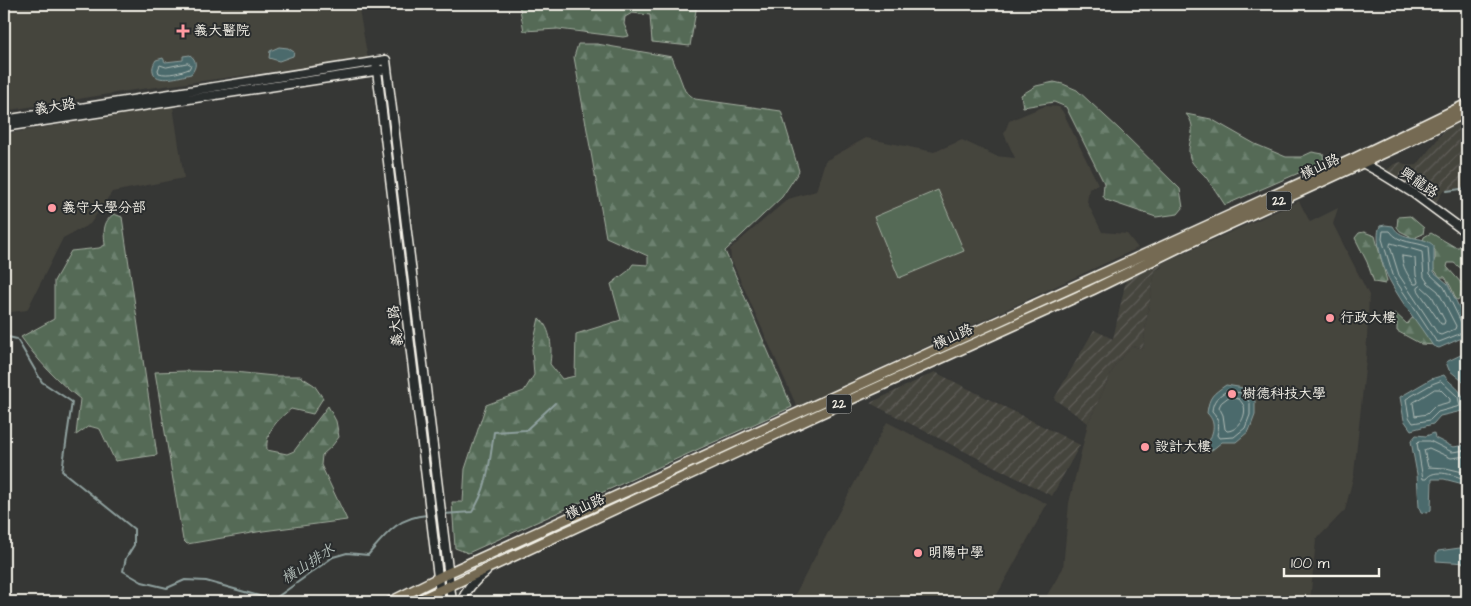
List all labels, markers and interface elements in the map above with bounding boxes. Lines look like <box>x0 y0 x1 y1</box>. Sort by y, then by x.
place label: 義大醫院 <box>194 21 250 41</box>
marker: 義大醫院 <box>176 24 190 38</box>
street label: 義大路 <box>33 94 77 120</box>
street label: 橫山路 <box>1297 149 1343 185</box>
street label: 興龍路 <box>1396 163 1442 203</box>
road number: 22 <box>1266 192 1292 210</box>
place label: 義守大學分部 <box>62 198 146 218</box>
marker: 義守大學分部 <box>46 202 58 214</box>
street label: 義大路 <box>384 304 408 348</box>
place label: 行政大樓 <box>1340 308 1396 328</box>
marker: 行政大樓 <box>1324 312 1336 324</box>
street label: 橫山路 <box>930 319 976 355</box>
place label: 樹德科技大學 <box>1242 384 1326 404</box>
marker: 樹德科技大學 <box>1226 388 1238 400</box>
road number: 22 <box>826 394 852 414</box>
place label: 設計大樓 <box>1155 437 1211 457</box>
marker: 設計大樓 <box>1139 441 1151 453</box>
street label: 橫山路 <box>562 489 608 525</box>
water label: 橫山排水 <box>277 538 340 589</box>
place label: 明陽中學 <box>928 543 984 563</box>
scale bar <box>1284 546 1378 578</box>
marker: 明陽中學 <box>912 547 924 559</box>
text: 100 m <box>1291 553 1330 574</box>

